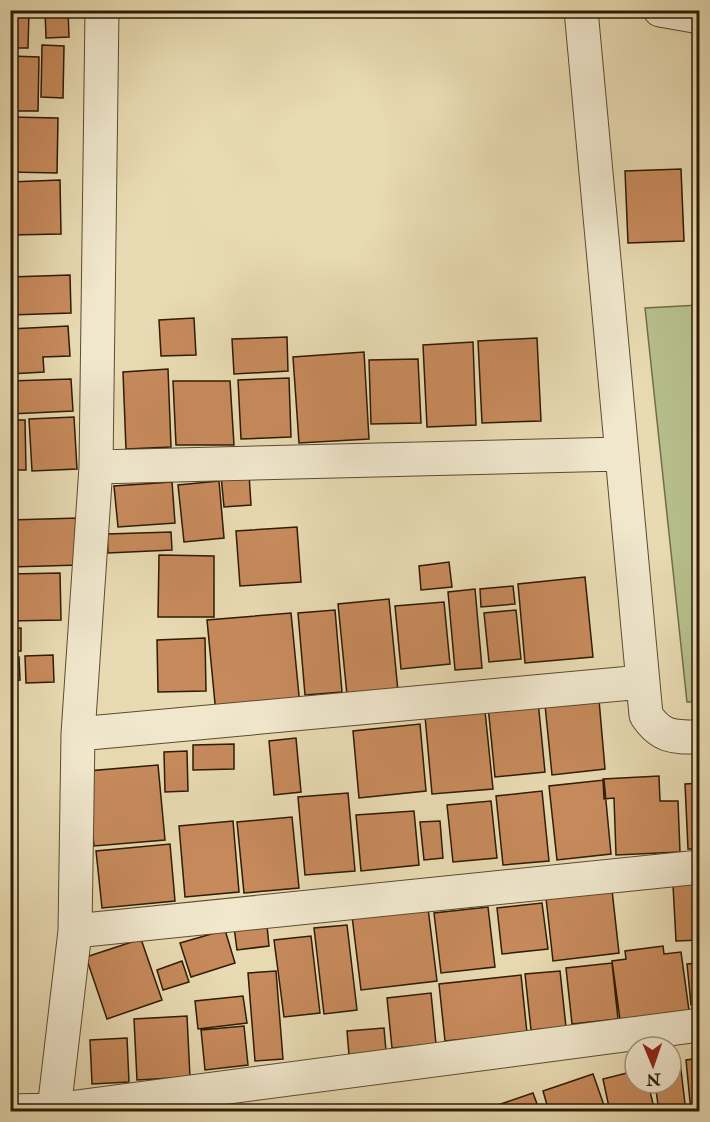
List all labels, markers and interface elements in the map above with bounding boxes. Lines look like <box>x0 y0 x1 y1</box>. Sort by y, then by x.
north arrow <box>623 1035 683 1095</box>
text: N <box>645 1069 662 1089</box>

